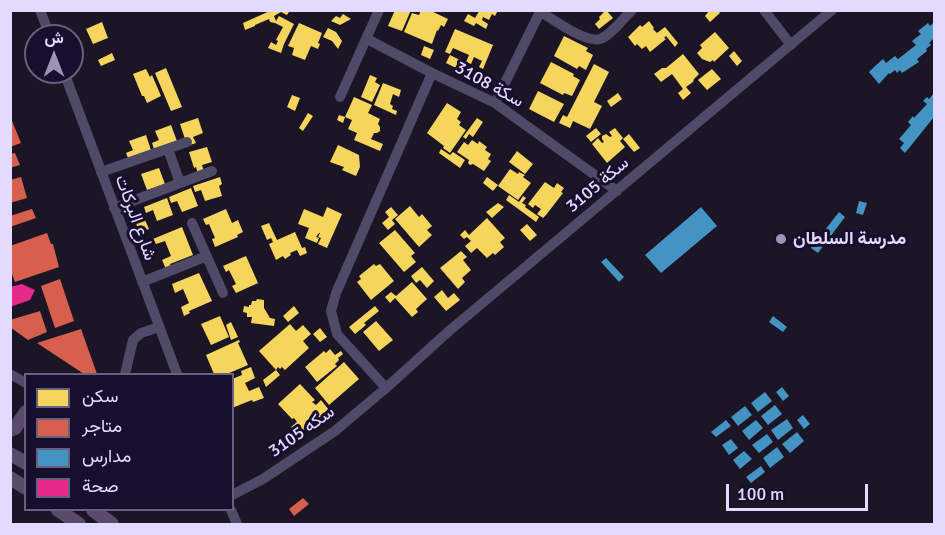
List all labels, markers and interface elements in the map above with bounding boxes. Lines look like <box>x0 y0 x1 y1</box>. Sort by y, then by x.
north arrow <box>24 24 84 84</box>
text: ش <box>44 28 64 48</box>
street label: سكة 3108 <box>451 57 527 113</box>
street label: سكة 3105 <box>562 152 634 218</box>
street label: شارع البركات <box>110 172 160 264</box>
place label: مدرسة السلطان <box>793 228 906 250</box>
marker: مدرسة السلطان <box>774 232 788 246</box>
legend <box>24 373 234 511</box>
text: سكن <box>82 385 118 407</box>
street label: سكه 3105 <box>265 401 339 463</box>
text: متاجر <box>82 415 122 437</box>
text: مدارس <box>82 445 131 467</box>
scale bar <box>729 472 872 510</box>
text: صحة <box>82 475 119 497</box>
text: 100 m <box>737 483 784 505</box>

